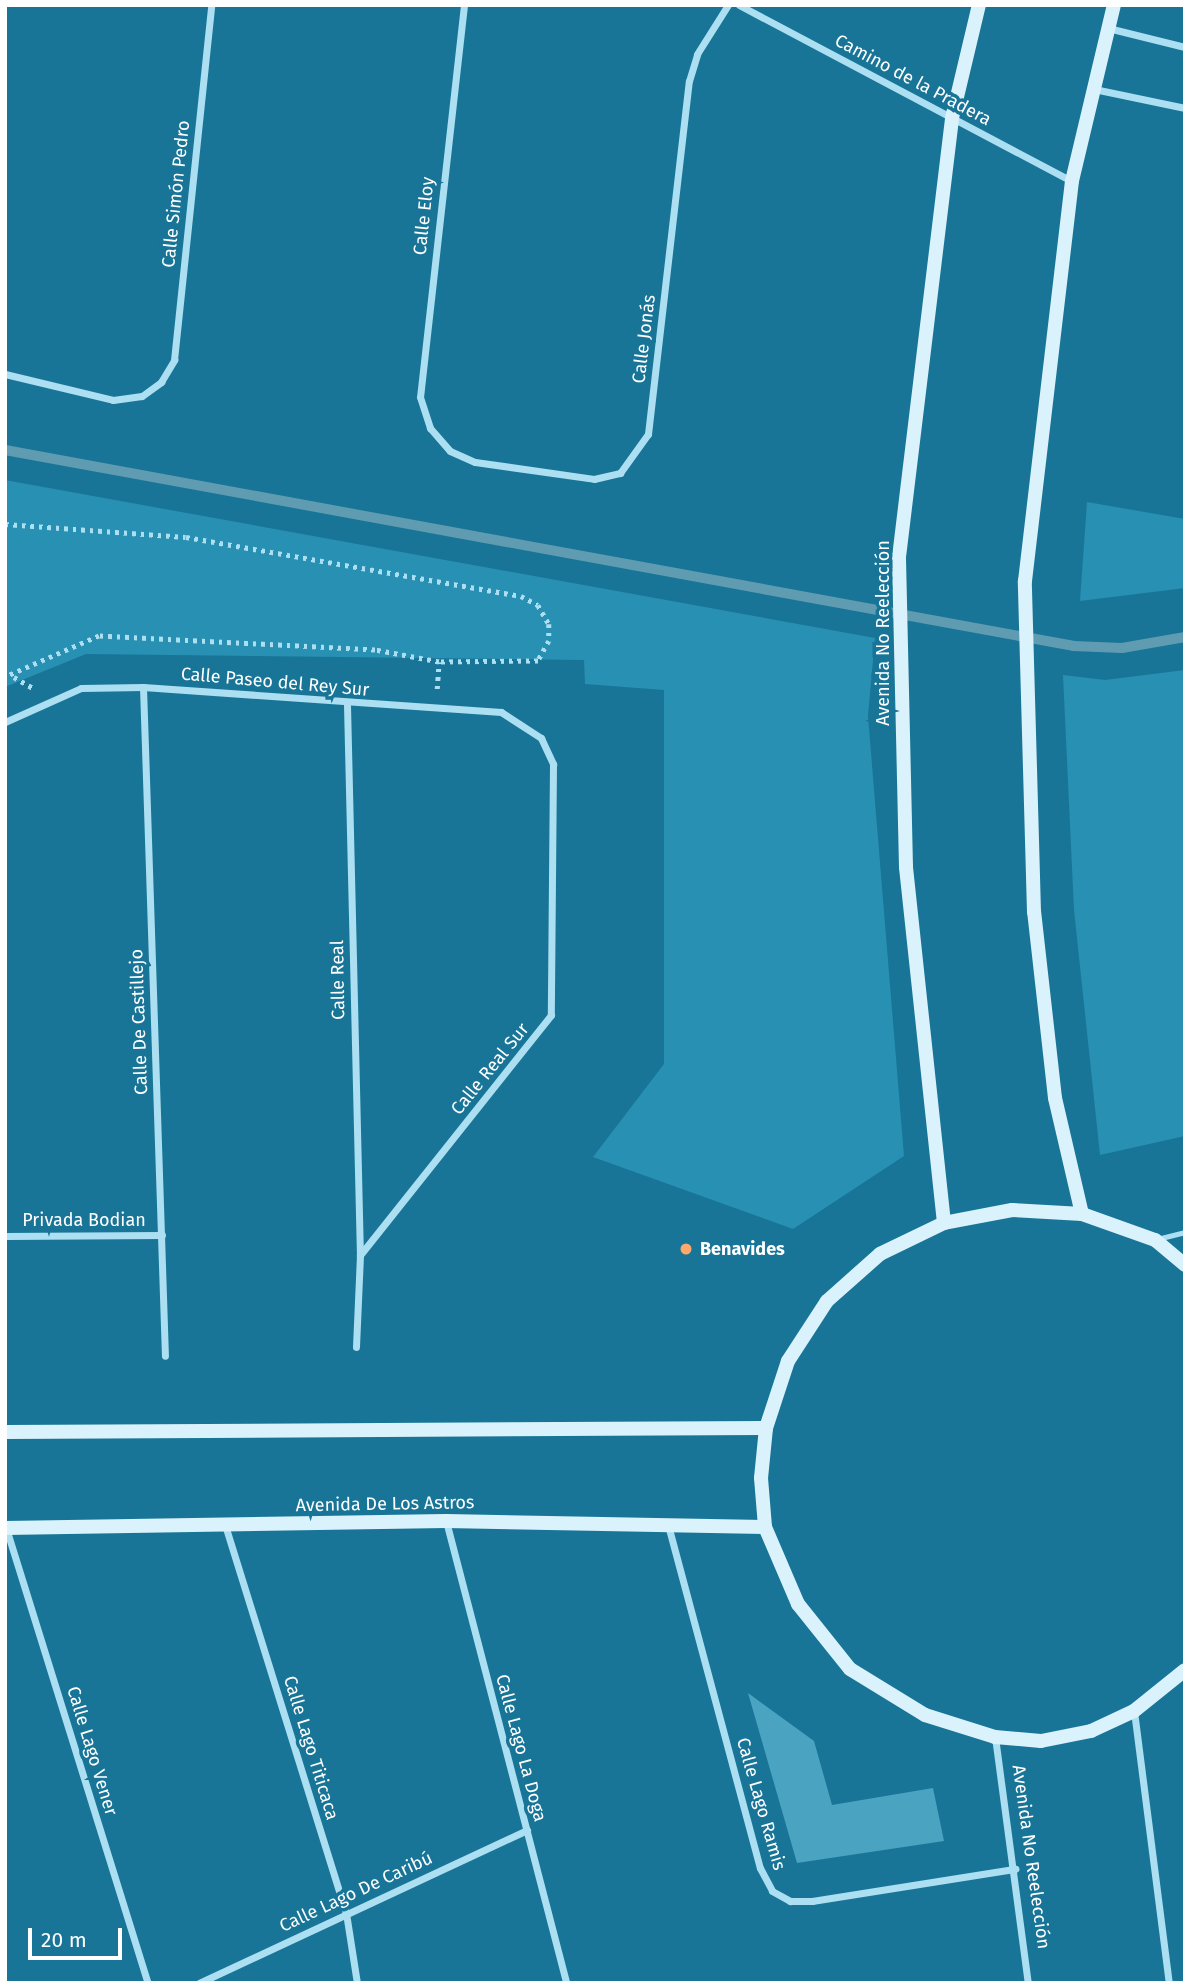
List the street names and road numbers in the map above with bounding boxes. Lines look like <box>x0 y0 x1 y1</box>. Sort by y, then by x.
street label: Camino de la Pradera <box>831 30 995 130</box>
street label: Calle Simón Pedro <box>158 119 194 269</box>
street label: Calle Eloy <box>409 176 439 256</box>
street label: Calle Jonás <box>628 293 660 385</box>
street label: Avenida No Reelección <box>872 540 894 726</box>
street label: Calle Paseo del Rey Sur <box>180 663 370 701</box>
street label: Calle Real <box>327 940 349 1020</box>
street label: Calle De Castillejo <box>126 949 152 1095</box>
street label: Calle Real Sur <box>446 1019 534 1119</box>
street label: Privada Bodian <box>22 1209 146 1231</box>
street label: Avenida De Los Astros <box>295 1492 475 1516</box>
street label: Calle Lago La Doga <box>491 1672 551 1824</box>
street label: Calle Lago Titicaca <box>279 1673 343 1823</box>
street label: Calle Lago Vener <box>62 1684 122 1818</box>
street label: Calle Lago Ramis <box>732 1735 790 1873</box>
street label: Avenida No Reelección <box>1007 1764 1055 1950</box>
street label: Calle Lago De Caribú <box>276 1847 436 1937</box>

